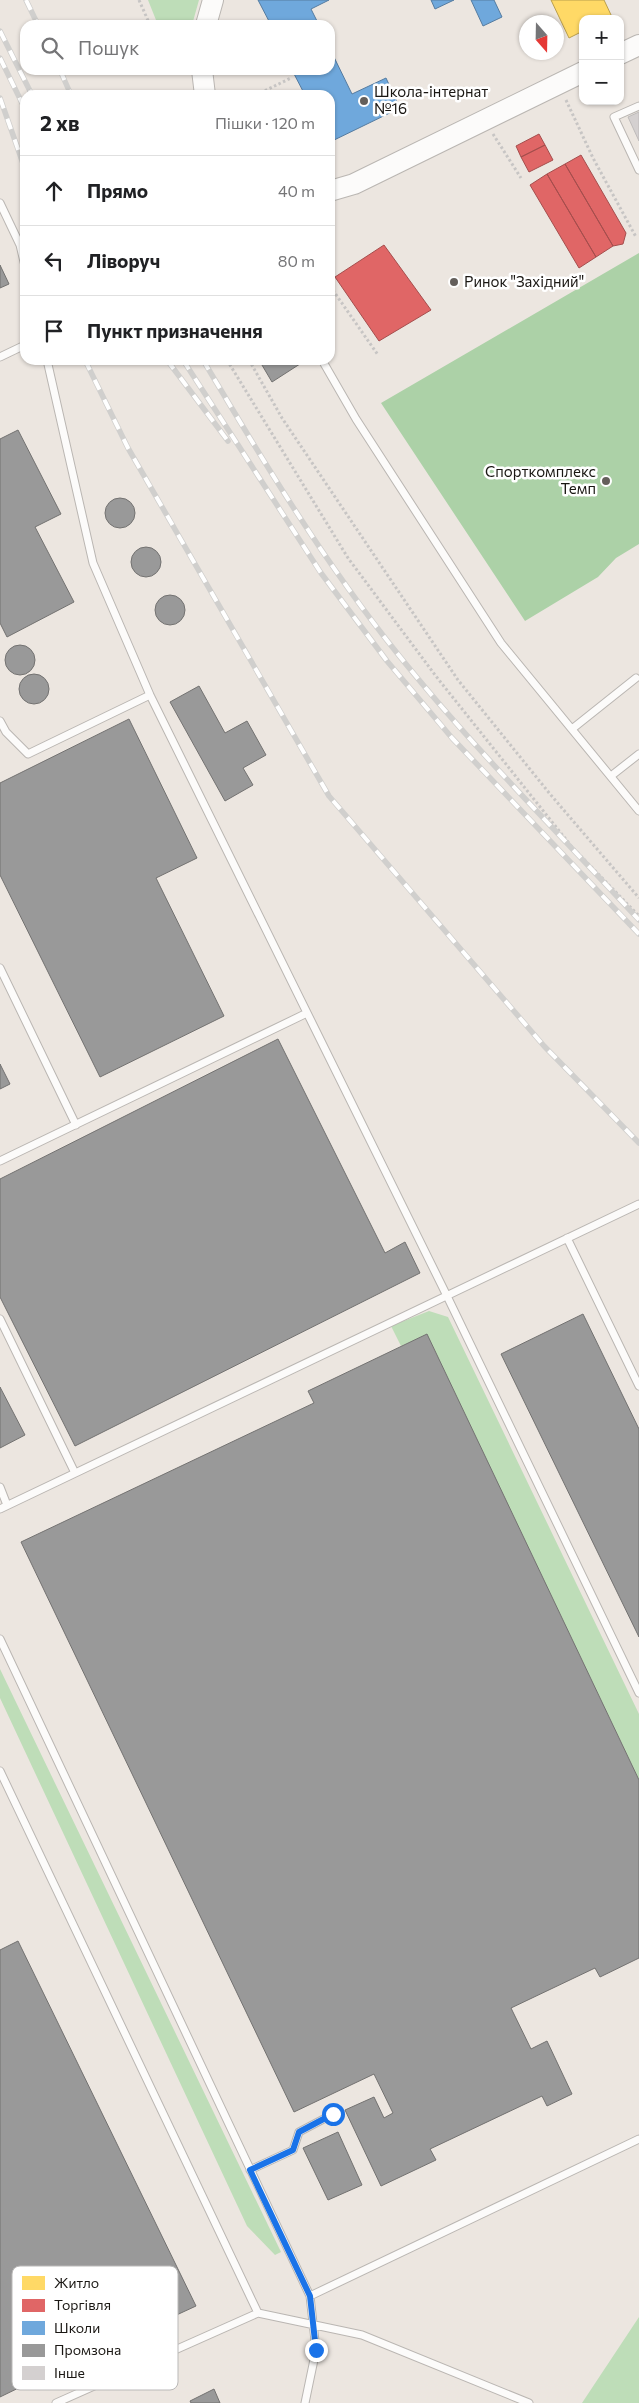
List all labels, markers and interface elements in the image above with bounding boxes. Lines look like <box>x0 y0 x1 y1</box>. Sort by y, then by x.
north arrow <box>519 15 564 60</box>
map controls <box>579 15 624 105</box>
button: + <box>579 15 624 60</box>
search box <box>20 20 335 75</box>
icon: search <box>38 34 66 62</box>
text: Пошук <box>78 36 139 59</box>
button: − <box>579 60 624 105</box>
place label: Школа-інтернат №16 <box>374 82 488 117</box>
marker: Школа-інтернат №16 <box>358 95 370 107</box>
text: 2 хв <box>40 110 79 135</box>
text: Пішки · 120 m <box>215 113 315 132</box>
icon: ahead <box>40 177 68 205</box>
text: Прямо <box>87 179 148 202</box>
text: 40 m <box>278 181 315 200</box>
icon: left <box>40 247 68 275</box>
text: Ліворуч <box>87 249 160 272</box>
text: 80 m <box>278 251 315 270</box>
place label: Ринок "Західний" <box>464 272 584 290</box>
marker: Ринок "Західний" <box>448 276 460 288</box>
icon: arrive <box>40 317 68 345</box>
text: Пункт призначення <box>87 319 263 342</box>
place label: Спорткомплекс Темп <box>485 462 596 497</box>
marker: Спорткомплекс Темп <box>600 475 612 487</box>
route start <box>322 2103 345 2126</box>
legend <box>12 2266 178 2390</box>
text: Житло <box>54 2274 99 2291</box>
text: Торгівля <box>54 2296 111 2313</box>
text: Школи <box>54 2319 100 2336</box>
route end <box>305 2339 328 2362</box>
text: Промзона <box>54 2341 121 2358</box>
text: Інше <box>54 2364 85 2381</box>

